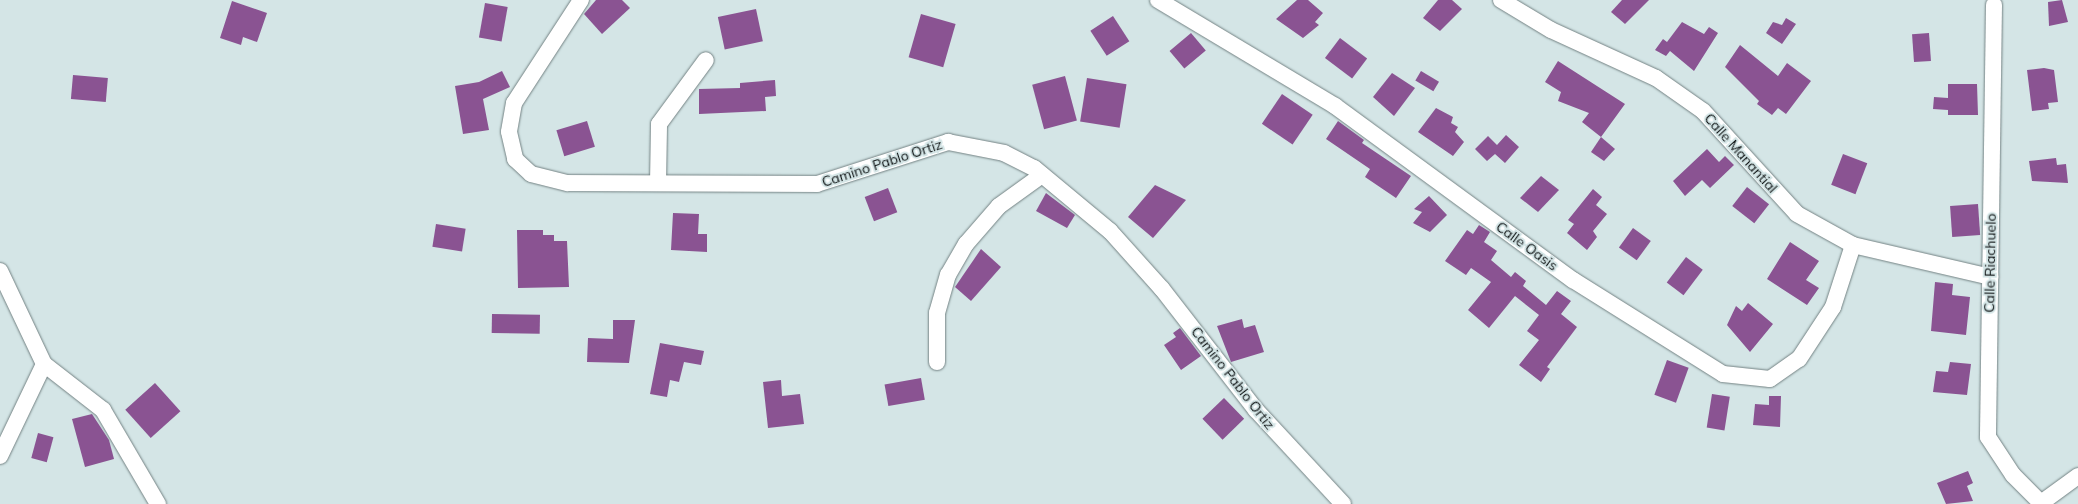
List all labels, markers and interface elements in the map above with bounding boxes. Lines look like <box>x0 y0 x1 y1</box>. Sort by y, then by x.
street label: Calle Manantial <box>1701 110 1781 196</box>
street label: Camino Pablo Ortiz <box>820 136 944 190</box>
street label: Calle Riachuelo <box>1981 213 1999 313</box>
street label: Calle Oasis <box>1493 218 1561 274</box>
street label: Camino Pablo Ortiz <box>1188 323 1278 433</box>

